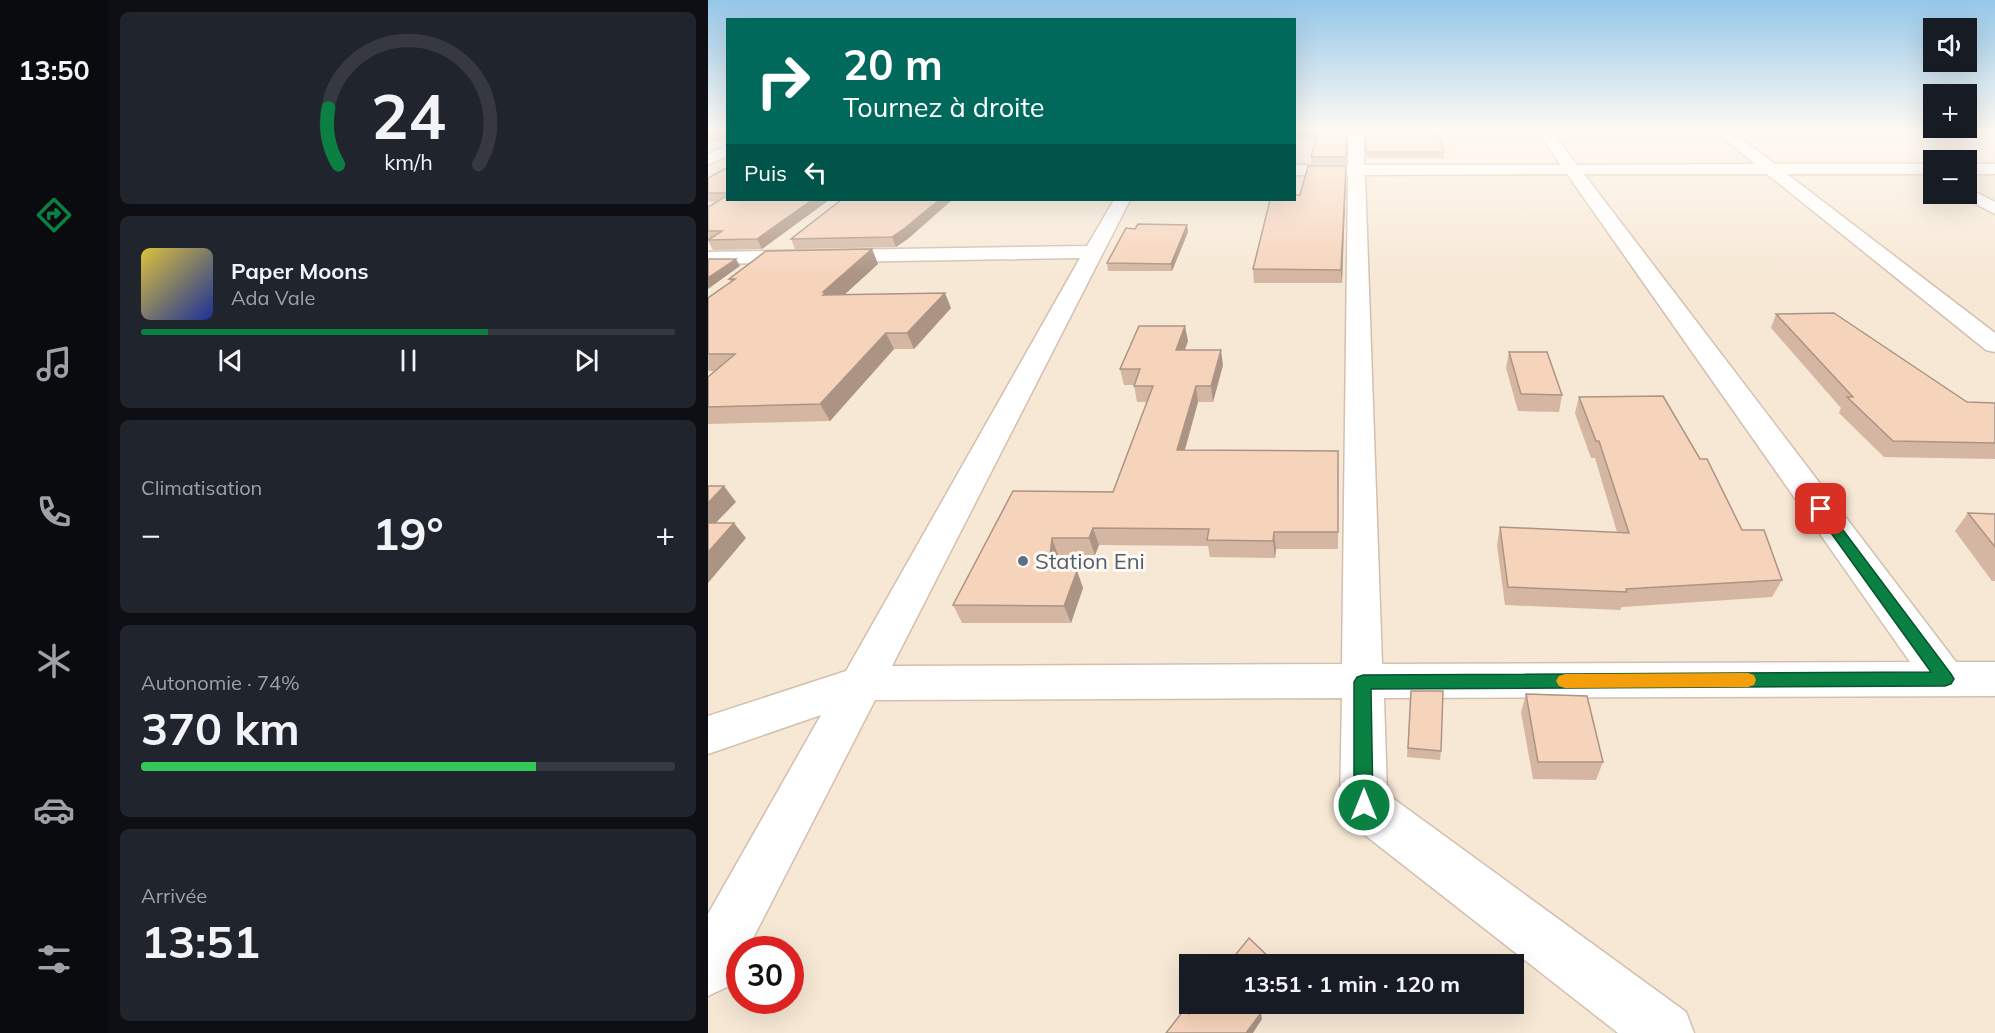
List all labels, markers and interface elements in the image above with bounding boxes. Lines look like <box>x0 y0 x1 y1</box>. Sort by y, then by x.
map controls <box>1923 18 1977 204</box>
button: sound <box>1923 18 1977 72</box>
text: 20 m <box>843 38 943 91</box>
icon: right <box>744 42 822 120</box>
text: 13:50 <box>18 53 90 87</box>
text: 24 <box>371 76 445 155</box>
button: + <box>1923 84 1977 138</box>
text: Tournez à droite <box>843 90 1044 124</box>
text: km/h <box>384 148 432 175</box>
button: − <box>1923 150 1977 204</box>
icon: left <box>799 156 832 189</box>
text: Puis <box>744 159 787 187</box>
icon: directions <box>33 194 75 236</box>
text: Paper Moons <box>231 257 369 285</box>
text: Ada Vale <box>231 285 315 310</box>
icon: music <box>33 343 75 385</box>
icon: previous <box>214 344 247 377</box>
icon: pause <box>392 344 425 377</box>
icon: next <box>570 344 603 377</box>
text: Climatisation <box>141 475 262 500</box>
pin <box>1795 483 1846 534</box>
icon: phone <box>33 491 75 533</box>
icon: arrive <box>1804 492 1837 525</box>
text: 19° <box>372 505 444 561</box>
text: − <box>141 513 161 554</box>
text: + <box>655 513 675 554</box>
place label: Station Eni <box>1035 547 1145 575</box>
marker: Station Eni <box>1016 554 1030 568</box>
icon: climate <box>33 640 75 682</box>
text: Autonomie · 74% <box>141 670 300 695</box>
text: 370 km <box>141 700 300 756</box>
position arrow <box>1332 773 1396 837</box>
icon: car <box>33 789 75 831</box>
text: Arrivée <box>141 883 207 908</box>
text: 13:51 <box>141 913 260 969</box>
speed limit sign: 30 <box>726 936 804 1014</box>
icon: filters <box>33 938 75 980</box>
text: 13:51 · 1 min · 120 m <box>1243 970 1460 998</box>

